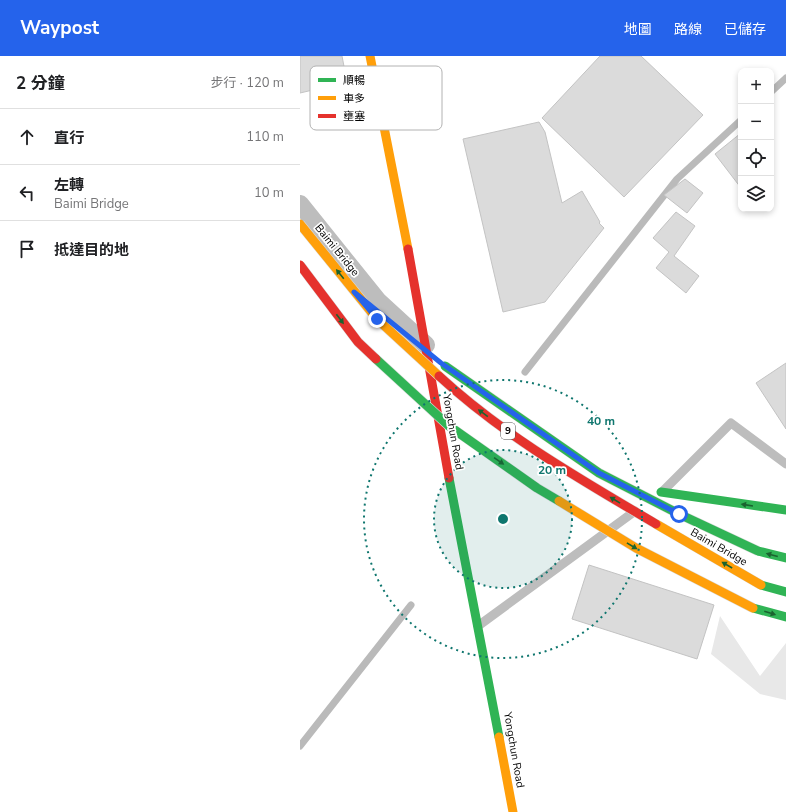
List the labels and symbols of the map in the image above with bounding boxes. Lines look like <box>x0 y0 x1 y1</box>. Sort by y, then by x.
legend <box>310 66 442 130</box>
text: 順暢 <box>343 73 365 88</box>
text: 車多 <box>343 91 365 106</box>
text: 壅塞 <box>343 109 365 124</box>
street label: Baimi Bridge <box>311 221 363 279</box>
one-way arrow <box>336 268 345 279</box>
route end <box>368 310 386 328</box>
one-way arrow <box>336 314 344 324</box>
street label: Yongchun Road <box>439 392 467 471</box>
one-way arrow <box>478 409 488 417</box>
text: 40 m <box>587 413 615 429</box>
road number: 9 <box>501 423 515 439</box>
one-way arrow <box>494 457 504 465</box>
text: 20 m <box>538 462 566 478</box>
one-way arrow <box>609 496 621 503</box>
one-way arrow <box>741 502 754 508</box>
route start <box>670 505 688 523</box>
centre of rings <box>496 512 510 526</box>
street label: Baimi Bridge <box>688 525 750 569</box>
one-way arrow <box>626 542 638 549</box>
one-way arrow <box>766 552 778 558</box>
one-way arrow <box>721 562 733 569</box>
one-way arrow <box>764 610 776 616</box>
street label: Yongchun Road <box>500 710 528 789</box>

